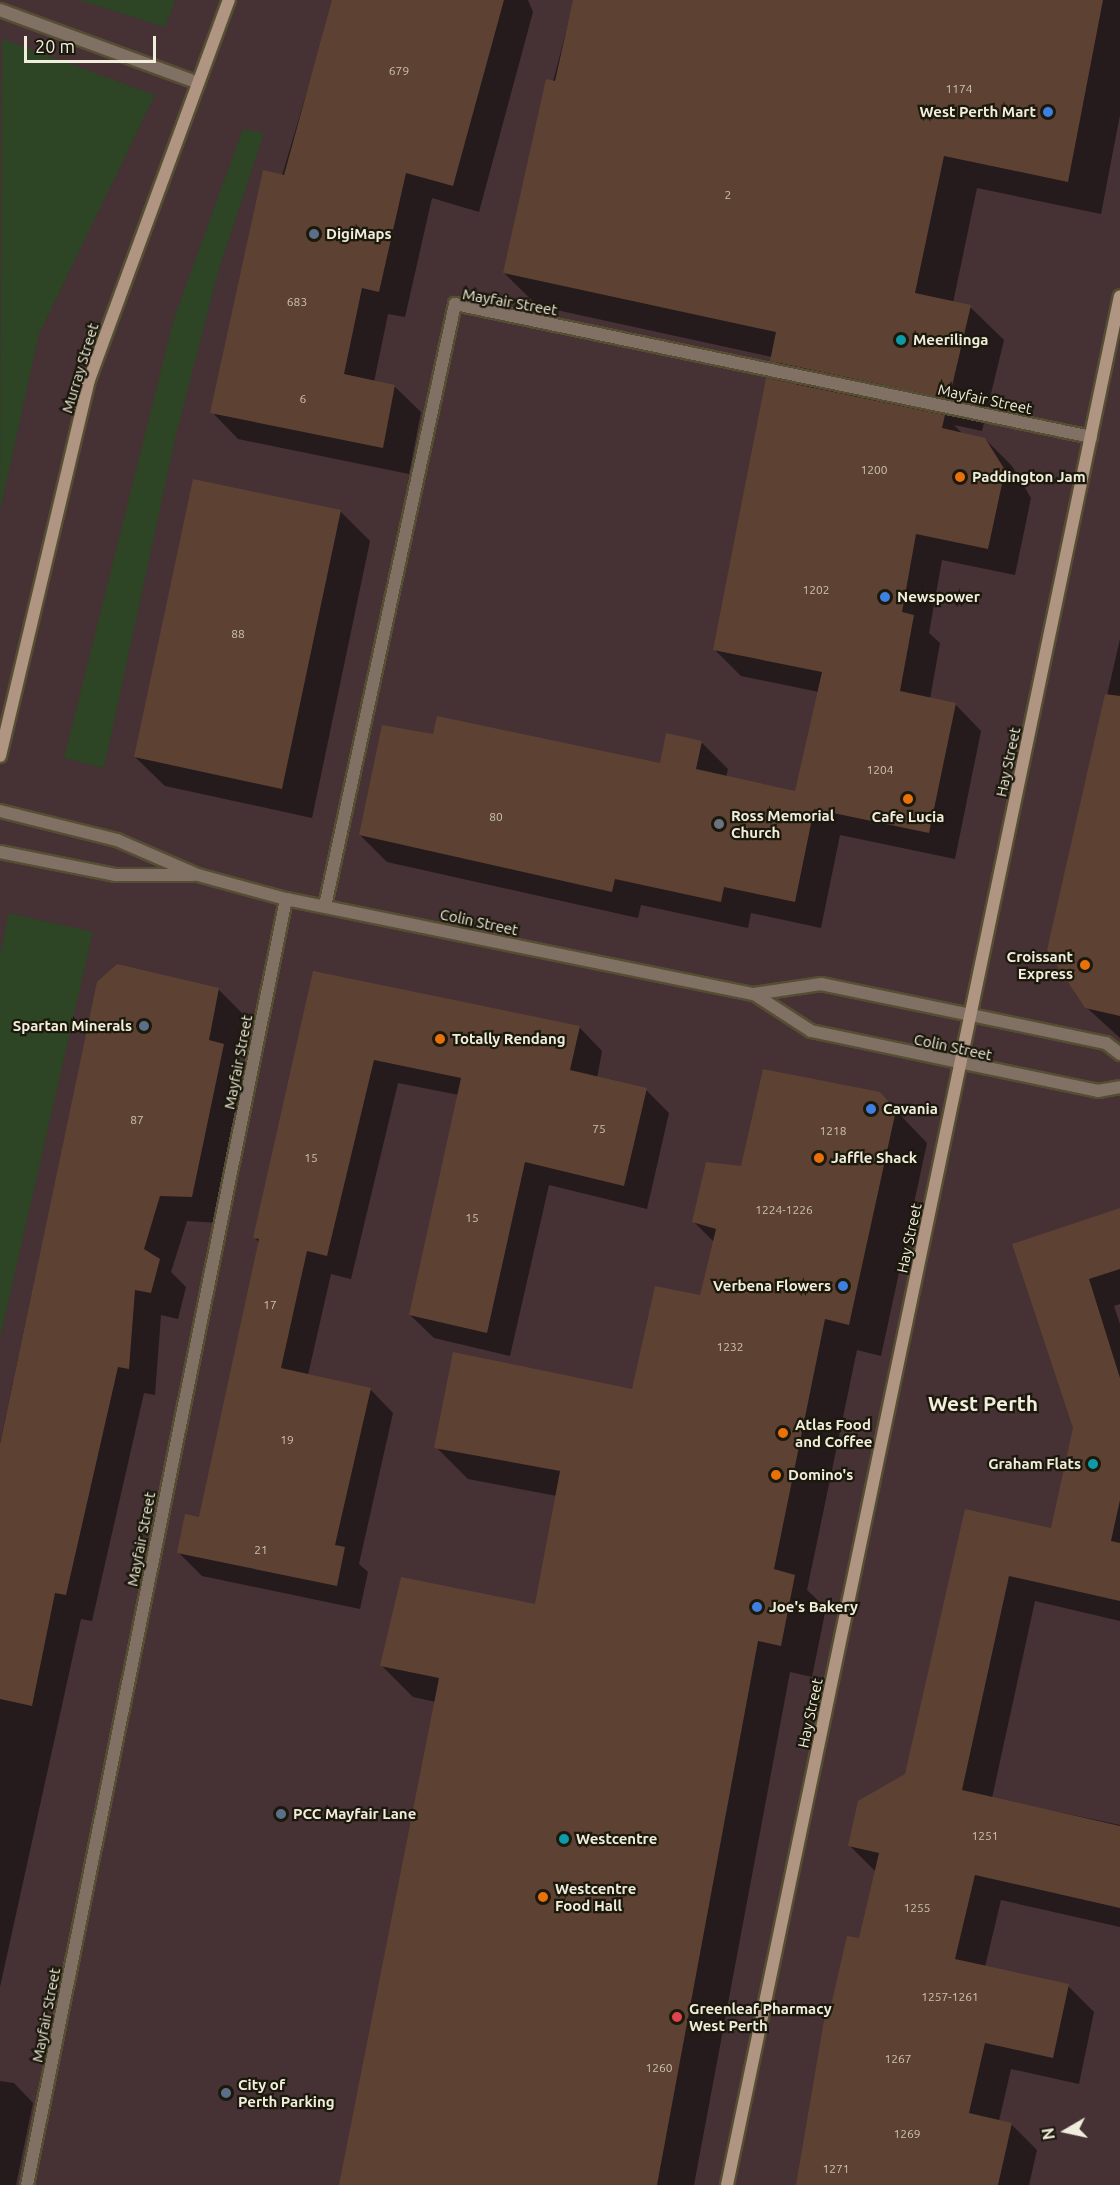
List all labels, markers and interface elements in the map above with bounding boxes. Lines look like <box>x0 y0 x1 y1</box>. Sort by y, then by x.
scale bar <box>27 24 159 62</box>
text: 20 m <box>35 36 75 56</box>
house number: 679 <box>389 64 409 78</box>
house number: 1174 <box>945 82 973 96</box>
place label: West Perth Mart <box>920 103 1036 121</box>
marker: West Perth Mart <box>1041 105 1055 119</box>
house number: 2 <box>725 188 731 202</box>
place label: DigiMaps <box>326 225 392 243</box>
marker: DigiMaps <box>307 227 321 241</box>
street label: Mayfair Street <box>461 285 559 319</box>
house number: 683 <box>287 295 307 309</box>
street label: Murray Street <box>58 321 102 415</box>
place label: Meerilinga <box>913 331 988 349</box>
marker: Meerilinga <box>894 333 908 347</box>
street label: Mayfair Street <box>936 380 1034 418</box>
house number: 6 <box>300 392 306 406</box>
house number: 1200 <box>860 463 888 477</box>
place label: Paddington Jam <box>972 468 1086 486</box>
marker: Paddington Jam <box>953 470 967 484</box>
house number: 1202 <box>802 583 830 597</box>
place label: Newspower <box>897 588 980 606</box>
marker: Newspower <box>878 590 892 604</box>
house number: 88 <box>231 627 245 641</box>
street label: Hay Street <box>992 726 1024 798</box>
house number: 1204 <box>866 763 894 777</box>
marker: Cafe Lucia <box>901 792 915 806</box>
place label: Ross Memorial Church <box>731 806 834 841</box>
place label: Cafe Lucia <box>872 808 944 826</box>
house number: 80 <box>489 810 503 824</box>
marker: Ross Memorial Church <box>712 817 726 831</box>
street label: Colin Street <box>438 905 520 939</box>
place label: Croissant Express <box>1007 947 1073 982</box>
marker: Croissant Express <box>1078 958 1092 972</box>
street label: Mayfair Street <box>220 1013 256 1111</box>
place label: Spartan Minerals <box>13 1017 132 1035</box>
marker: Spartan Minerals <box>137 1019 151 1033</box>
place label: Totally Rendang <box>452 1030 566 1048</box>
street label: Colin Street <box>912 1030 994 1064</box>
marker: Totally Rendang <box>433 1032 447 1046</box>
place label: Cavania <box>883 1100 938 1118</box>
marker: Cavania <box>864 1102 878 1116</box>
house number: 87 <box>130 1113 144 1127</box>
house number: 75 <box>592 1122 606 1136</box>
house number: 1218 <box>819 1124 847 1138</box>
place label: Jaffle Shack <box>831 1149 917 1167</box>
house number: 15 <box>304 1151 318 1165</box>
marker: Jaffle Shack <box>812 1151 826 1165</box>
street label: Hay Street <box>893 1202 925 1274</box>
house number: 1224-1226 <box>755 1203 813 1217</box>
house number: 15 <box>465 1211 479 1225</box>
place label: Verbena Flowers <box>713 1277 831 1295</box>
marker: Verbena Flowers <box>836 1279 850 1293</box>
house number: 17 <box>263 1298 277 1312</box>
house number: 1232 <box>716 1340 744 1354</box>
district label: West Perth <box>928 1390 1038 1416</box>
place label: Atlas Food and Coffee <box>795 1415 872 1450</box>
marker: Atlas Food and Coffee <box>776 1426 790 1440</box>
house number: 19 <box>280 1433 294 1447</box>
place label: Graham Flats <box>988 1455 1081 1473</box>
marker: Graham Flats <box>1086 1457 1100 1471</box>
place label: Domino's <box>788 1466 853 1484</box>
marker: Domino's <box>769 1468 783 1482</box>
street label: Mayfair Street <box>123 1490 159 1588</box>
house number: 21 <box>254 1543 268 1557</box>
place label: Joe's Bakery <box>769 1598 858 1616</box>
marker: Joe's Bakery <box>750 1600 764 1614</box>
street label: Hay Street <box>794 1677 826 1749</box>
place label: PCC Mayfair Lane <box>293 1805 416 1823</box>
marker: PCC Mayfair Lane <box>274 1807 288 1821</box>
house number: 1251 <box>971 1829 999 1843</box>
place label: Westcentre <box>576 1830 657 1848</box>
marker: Westcentre <box>557 1832 571 1846</box>
place label: Westcentre Food Hall <box>555 1879 636 1914</box>
marker: Westcentre Food Hall <box>536 1890 550 1904</box>
house number: 1255 <box>903 1901 931 1915</box>
street label: Mayfair Street <box>28 1966 64 2064</box>
house number: 1257-1261 <box>921 1990 979 2004</box>
place label: Greenleaf Pharmacy West Perth <box>689 1999 832 2034</box>
marker: Greenleaf Pharmacy West Perth <box>670 2010 684 2024</box>
house number: 1267 <box>884 2052 912 2066</box>
house number: 1260 <box>645 2061 673 2075</box>
place label: City of Perth Parking <box>238 2075 335 2110</box>
marker: City of Perth Parking <box>219 2086 233 2100</box>
north arrow <box>1036 2101 1096 2161</box>
house number: 1269 <box>893 2127 921 2141</box>
text: N <box>1038 2127 1058 2141</box>
house number: 1271 <box>822 2162 850 2176</box>

